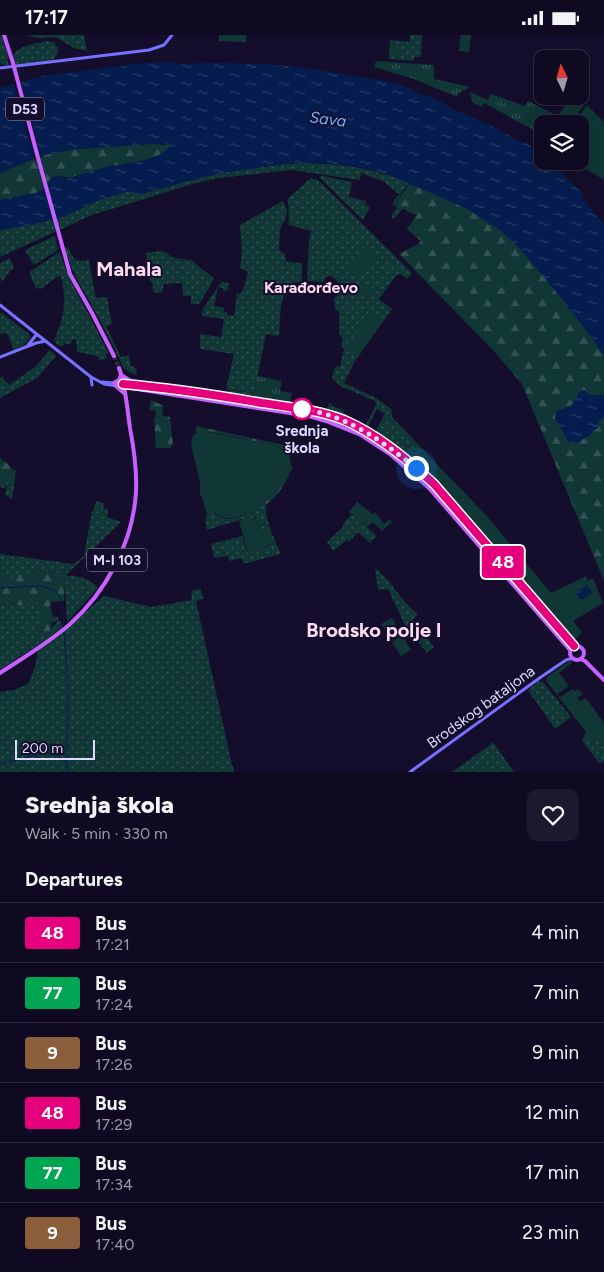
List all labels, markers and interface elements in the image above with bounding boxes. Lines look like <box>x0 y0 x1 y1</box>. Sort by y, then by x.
text: 17:17 <box>25 6 68 29</box>
north arrow <box>534 50 589 105</box>
map controls <box>534 50 589 170</box>
road number: D53 <box>6 97 44 121</box>
water label: Sava <box>309 107 347 131</box>
button: layers <box>534 115 589 170</box>
district label: Mahala <box>96 257 162 281</box>
district label: Karađorđevo <box>264 278 358 297</box>
marker: Srednja škola <box>291 398 313 420</box>
place label: Srednja škola <box>276 422 328 457</box>
your location <box>404 456 429 481</box>
line badge: 48 <box>480 546 526 578</box>
road number: M-I 103 <box>87 549 147 571</box>
text: 48 <box>492 551 514 573</box>
district label: Brodsko polje I <box>306 618 442 642</box>
street label: Brodskog bataljona <box>424 662 538 752</box>
scale bar <box>15 737 95 760</box>
text: 200 m <box>22 740 63 757</box>
button: heart <box>527 789 579 841</box>
text: Srednja škola <box>25 790 174 819</box>
text: Walk · 5 min · 330 m <box>25 824 168 843</box>
text: Departures <box>25 868 123 891</box>
text: Bus <box>95 912 126 935</box>
text: 4 min <box>531 921 579 944</box>
text: 48 <box>41 922 64 944</box>
text: 17:21 <box>95 935 130 954</box>
text: Bus <box>95 972 126 995</box>
text: 7 min <box>533 981 579 1004</box>
text: 77 <box>42 982 63 1004</box>
text: 17:24 <box>95 995 133 1014</box>
text: Bus <box>95 1032 126 1055</box>
text: 9 min <box>532 1041 579 1064</box>
text: 9 <box>47 1042 58 1064</box>
text: 17:26 <box>95 1055 132 1074</box>
text: Bus <box>95 1092 126 1115</box>
text: 12 min <box>525 1101 579 1124</box>
text: 48 <box>41 1102 64 1124</box>
text: 17:29 <box>95 1115 132 1134</box>
text: Bus <box>95 1152 126 1175</box>
text: 17 min <box>525 1161 579 1184</box>
text: 77 <box>42 1162 63 1184</box>
text: 17:34 <box>95 1175 133 1194</box>
text: Bus <box>95 1212 126 1235</box>
text: 23 min <box>522 1221 579 1244</box>
text: 9 <box>47 1222 58 1244</box>
text: 17:40 <box>95 1235 134 1254</box>

